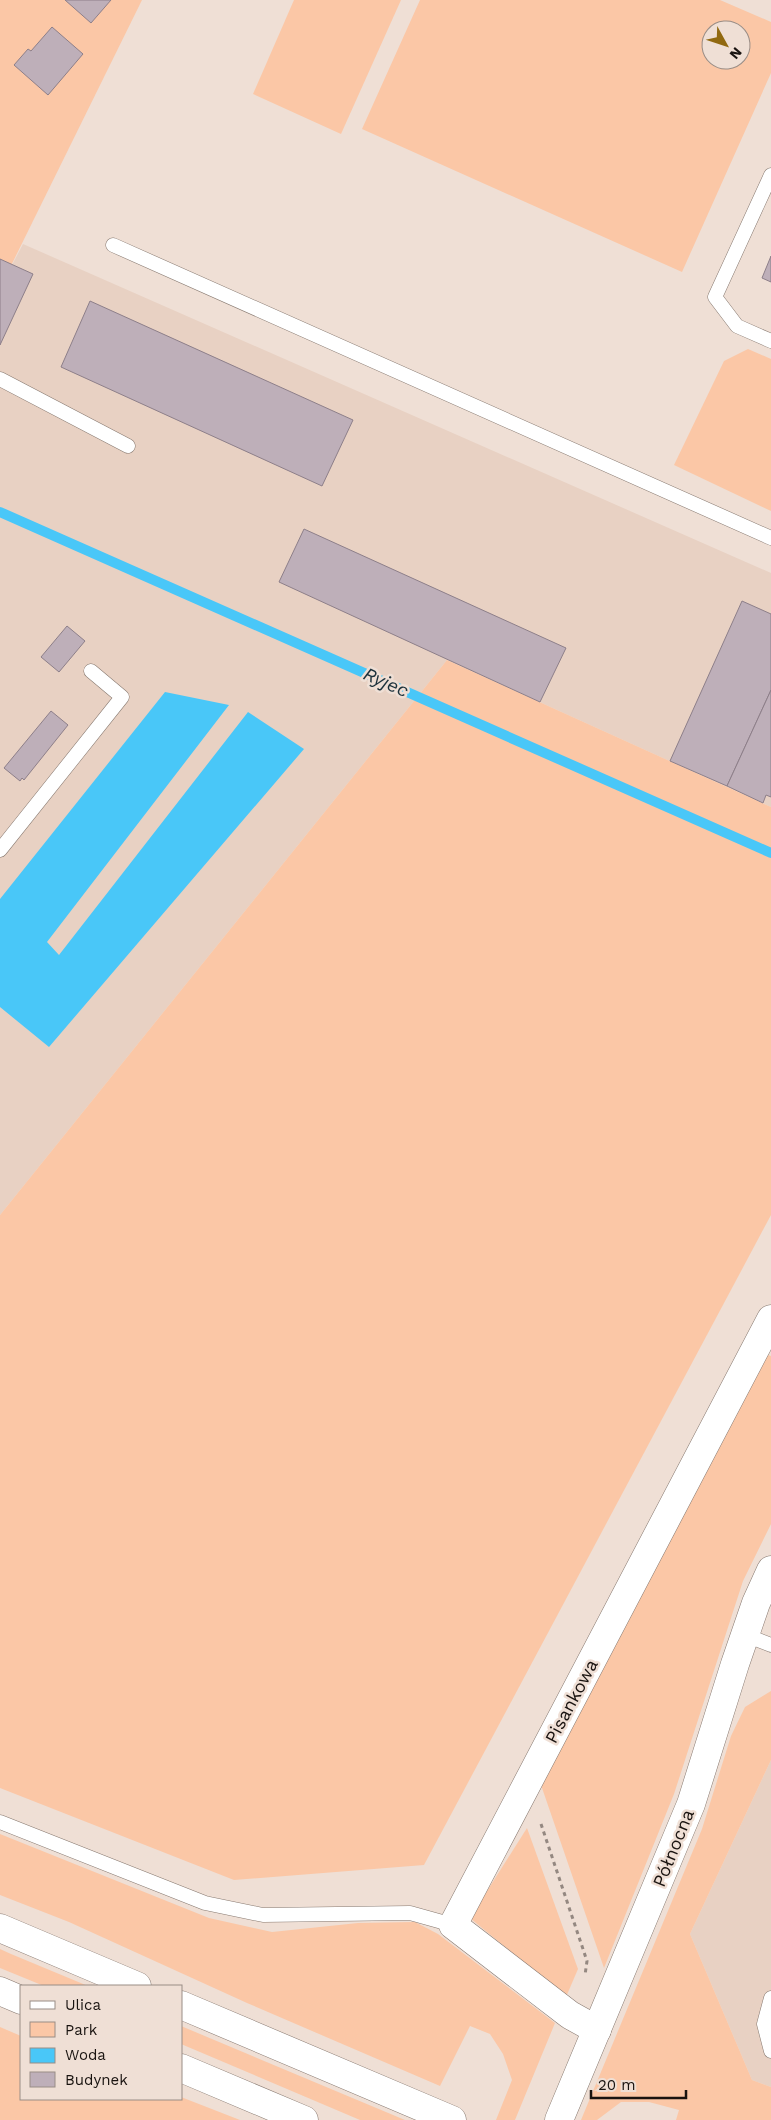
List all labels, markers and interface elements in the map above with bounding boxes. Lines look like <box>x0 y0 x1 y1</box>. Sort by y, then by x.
north arrow <box>701 20 751 70</box>
text: N <box>726 44 745 62</box>
water label: Ryjec <box>360 662 412 702</box>
street label: Pisankowa <box>540 1655 602 1747</box>
street label: Północna <box>648 1806 698 1890</box>
legend <box>20 1985 182 2100</box>
text: Ulica <box>65 1996 102 2014</box>
text: Park <box>65 2021 98 2039</box>
text: Woda <box>65 2046 106 2064</box>
scale bar <box>591 2068 686 2100</box>
text: Budynek <box>65 2071 128 2089</box>
text: 20 m <box>598 2076 636 2094</box>

